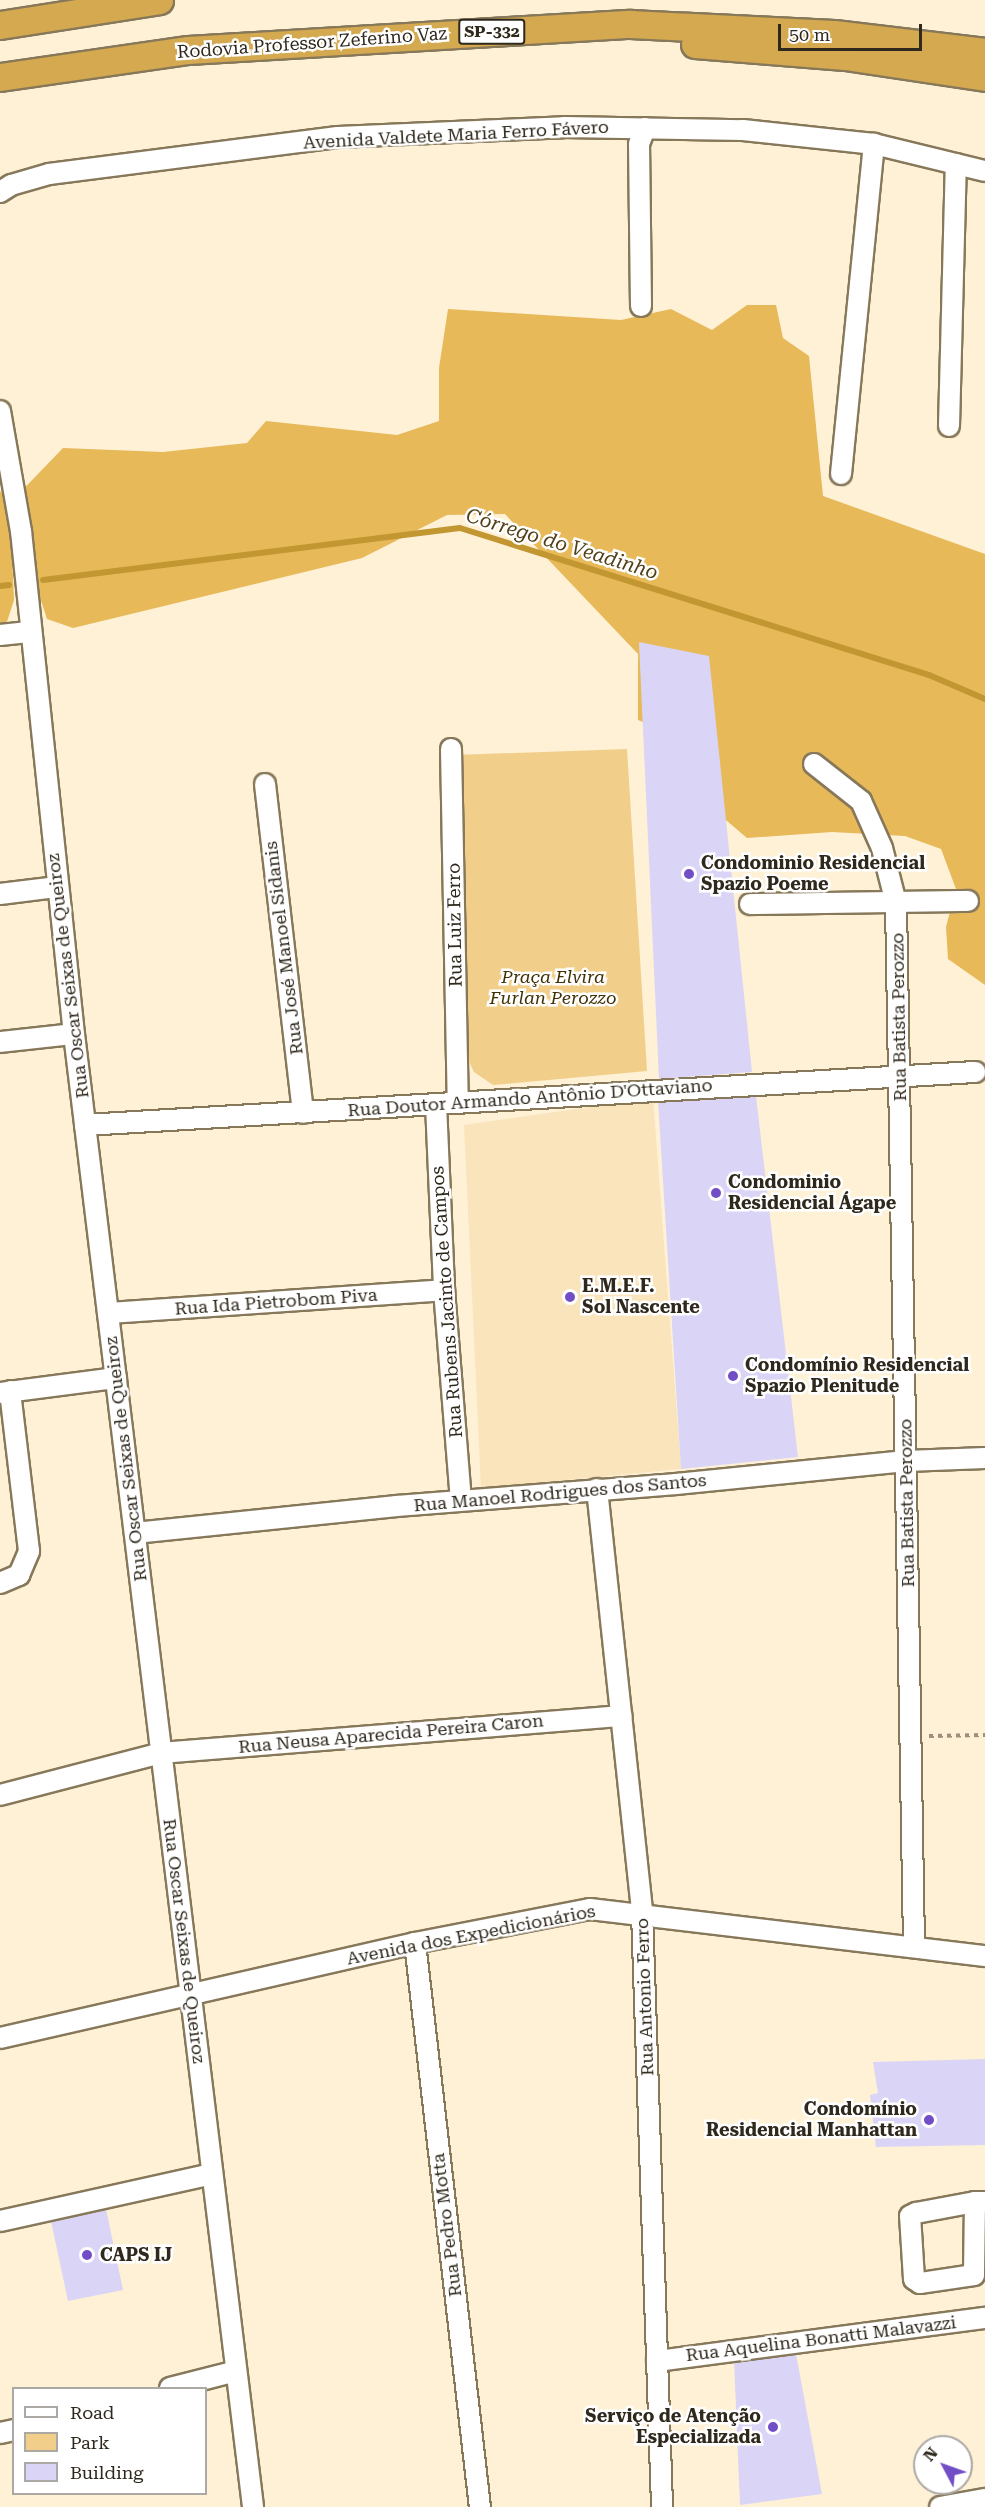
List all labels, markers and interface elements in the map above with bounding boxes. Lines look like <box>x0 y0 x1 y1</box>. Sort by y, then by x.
scale bar <box>781 12 925 50</box>
road number: SP-332 <box>458 19 526 45</box>
street label: Rodovia Professor Zeferino Vaz <box>176 23 448 63</box>
text: 50 m <box>789 24 830 45</box>
street label: Avenida Valdete Maria Ferro Fávero <box>303 116 609 154</box>
water label: Córrego do Veadinho <box>463 503 661 585</box>
street label: Rua José Manoel Sidanis <box>260 840 308 1056</box>
street label: Rua Oscar Seixas de Queiroz <box>42 852 94 1100</box>
place label: Condominio Residencial Spazio Poeme <box>701 853 925 896</box>
street label: Rua Luiz Ferro <box>443 863 467 987</box>
marker: Condominio Residencial Spazio Poeme <box>682 867 696 881</box>
street label: Rua Batista Perozzo <box>887 933 911 1101</box>
park label: Praça Elvira Furlan Perozzo <box>490 967 616 1010</box>
street label: Rua Doutor Armando Antônio D'Ottaviano <box>347 1074 713 1122</box>
street label: Rua Rubens Jacinto de Campos <box>427 1165 467 1439</box>
place label: Condominio Residencial Ágape <box>728 1172 896 1214</box>
marker: Condominio Residencial Ágape <box>709 1186 723 1200</box>
place label: E.M.E.F. Sol Nascente <box>582 1276 700 1318</box>
street label: Rua Ida Pietrobom Piva <box>174 1284 378 1320</box>
marker: E.M.E.F. Sol Nascente <box>563 1290 577 1304</box>
street label: Rua Oscar Seixas de Queiroz <box>100 1335 152 1583</box>
place label: Condomínio Residencial Spazio Plenitude <box>745 1355 969 1398</box>
marker: Condomínio Residencial Spazio Plenitude <box>726 1369 740 1383</box>
street label: Rua Batista Perozzo <box>895 1419 919 1587</box>
street label: Rua Manoel Rodrigues dos Santos <box>413 1469 707 1517</box>
street label: Rua Neusa Aparecida Pereira Caron <box>237 1710 545 1758</box>
street label: Rua Oscar Seixas de Queiroz <box>158 1817 210 2065</box>
street label: Avenida dos Expedicionários <box>345 1900 597 1970</box>
street label: Rua Antonio Ferro <box>631 1918 659 2076</box>
place label: Condomínio Residencial Manhattan <box>706 2099 917 2142</box>
marker: Condomínio Residencial Manhattan <box>922 2113 936 2127</box>
street label: Rua Pedro Motta <box>427 2152 467 2298</box>
place label: CAPS IJ <box>100 2244 172 2266</box>
marker: CAPS IJ <box>78 2246 96 2264</box>
street label: Rua Aquelina Bonatti Malavazzi <box>685 2312 957 2366</box>
legend <box>12 2387 207 2495</box>
text: Road <box>70 2402 114 2423</box>
place label: Serviço de Atenção Especializada <box>585 2406 761 2448</box>
marker: Serviço de Atenção Especializada <box>766 2420 780 2434</box>
text: Park <box>70 2432 110 2453</box>
north arrow <box>913 2435 973 2495</box>
text: N <box>919 2443 942 2465</box>
text: Building <box>70 2462 144 2483</box>

